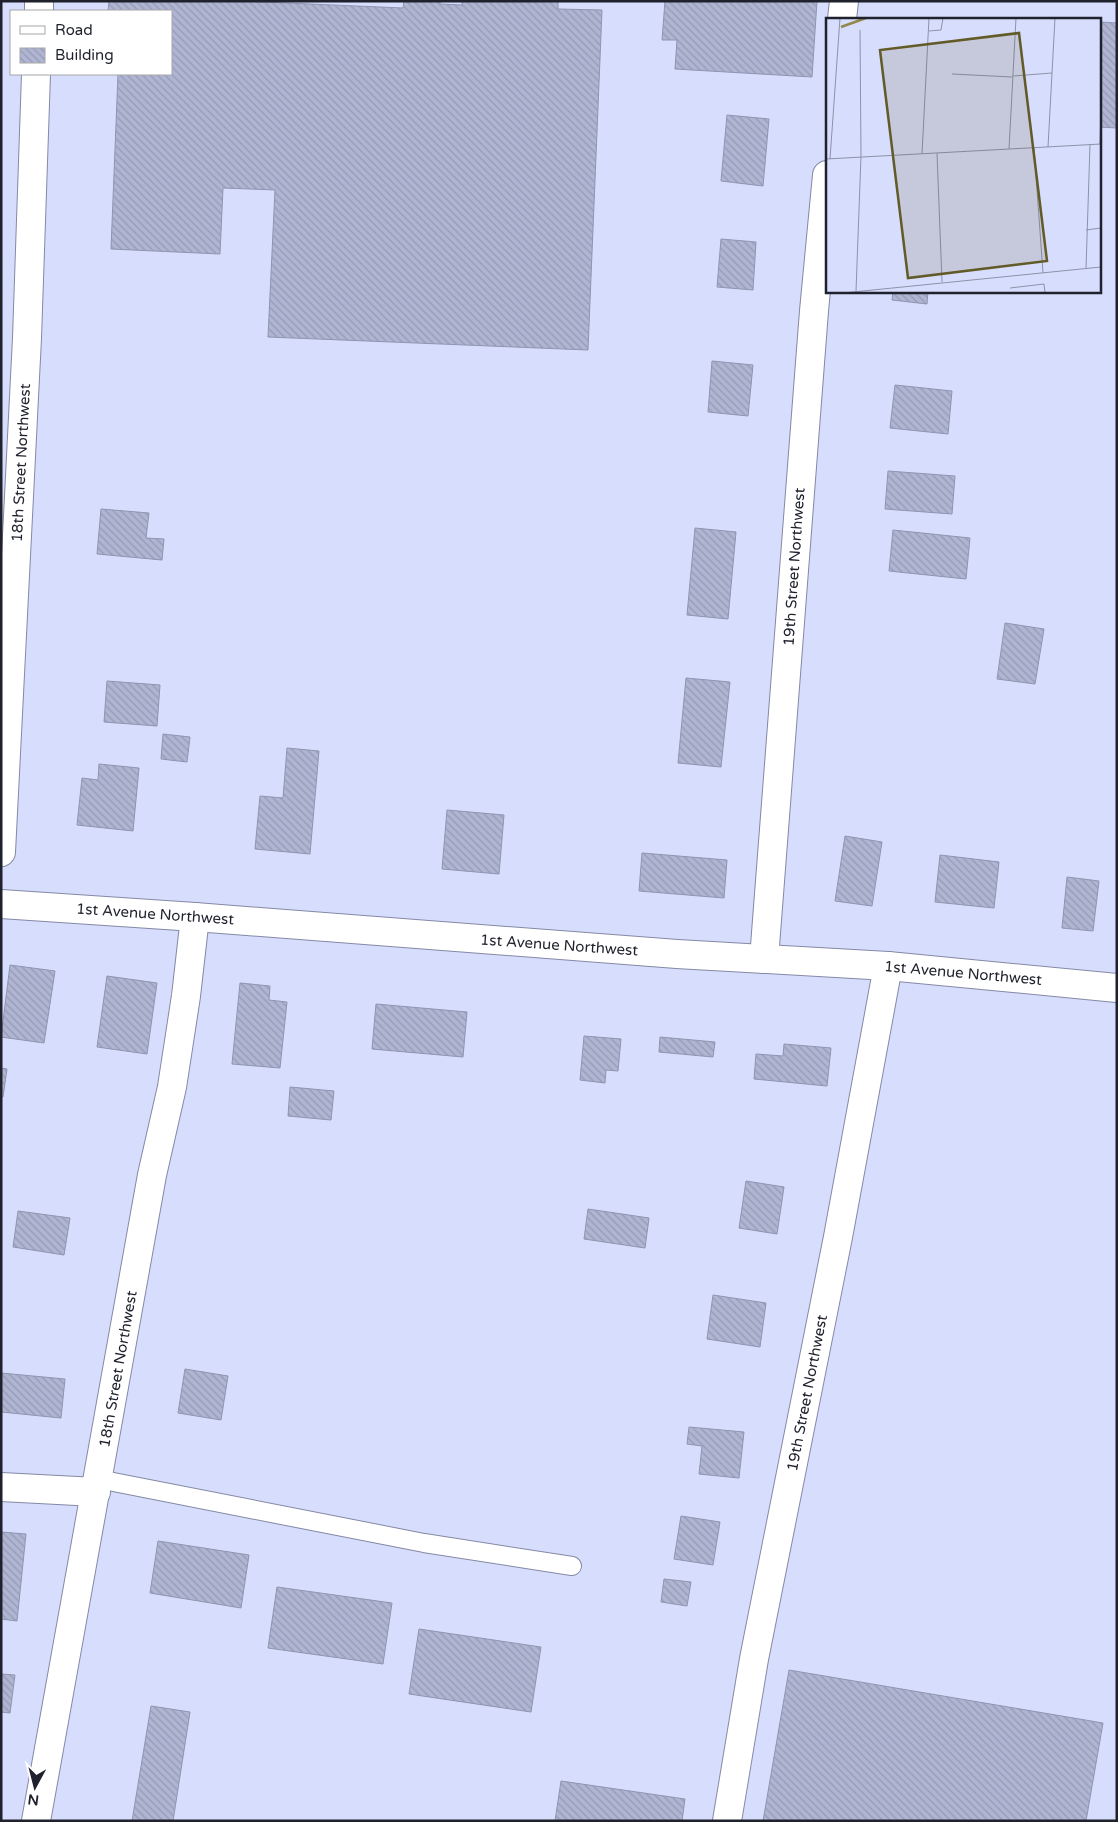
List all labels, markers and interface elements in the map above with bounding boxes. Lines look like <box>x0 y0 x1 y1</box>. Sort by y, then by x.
legend <box>10 10 172 75</box>
inset map <box>826 18 1100 292</box>
text: Road <box>55 21 93 39</box>
text: Building <box>55 46 114 64</box>
street label: 18th Street Northwest <box>8 383 34 543</box>
street label: 19th Street Northwest <box>779 487 809 647</box>
street label: 1st Avenue Northwest <box>75 899 235 929</box>
street label: 1st Avenue Northwest <box>479 930 639 960</box>
street label: 1st Avenue Northwest <box>883 957 1043 989</box>
street label: 18th Street Northwest <box>95 1289 141 1449</box>
street label: 19th Street Northwest <box>783 1313 831 1473</box>
north arrow <box>10 1762 60 1812</box>
text: N <box>27 1790 40 1809</box>

